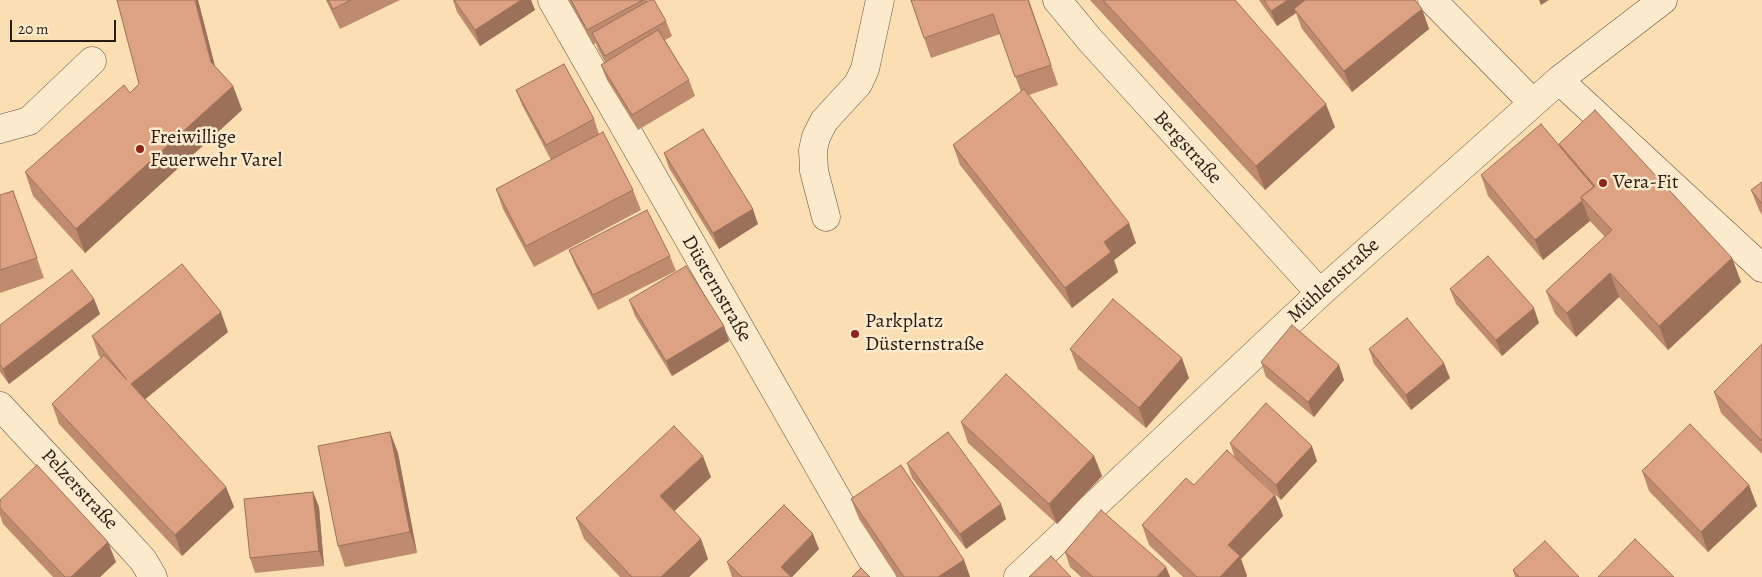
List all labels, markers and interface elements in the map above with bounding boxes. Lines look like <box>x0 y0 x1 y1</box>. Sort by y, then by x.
scale bar <box>12 10 119 42</box>
text: 20 m <box>18 19 49 39</box>
street label: Bergstraße <box>1148 106 1226 190</box>
place label: Freiwillige Feuerwehr Varel <box>150 126 282 173</box>
marker: Freiwillige Feuerwehr Varel <box>134 143 146 155</box>
place label: Vera-Fit <box>1613 171 1679 195</box>
marker: Vera-Fit <box>1597 177 1609 189</box>
street label: Düsternstraße <box>676 231 756 347</box>
street label: Mühlenstraße <box>1283 234 1385 328</box>
place label: Parkplatz Düsternstraße <box>865 310 984 357</box>
marker: Parkplatz Düsternstraße <box>849 328 861 340</box>
street label: Pelzerstraße <box>35 445 123 535</box>

